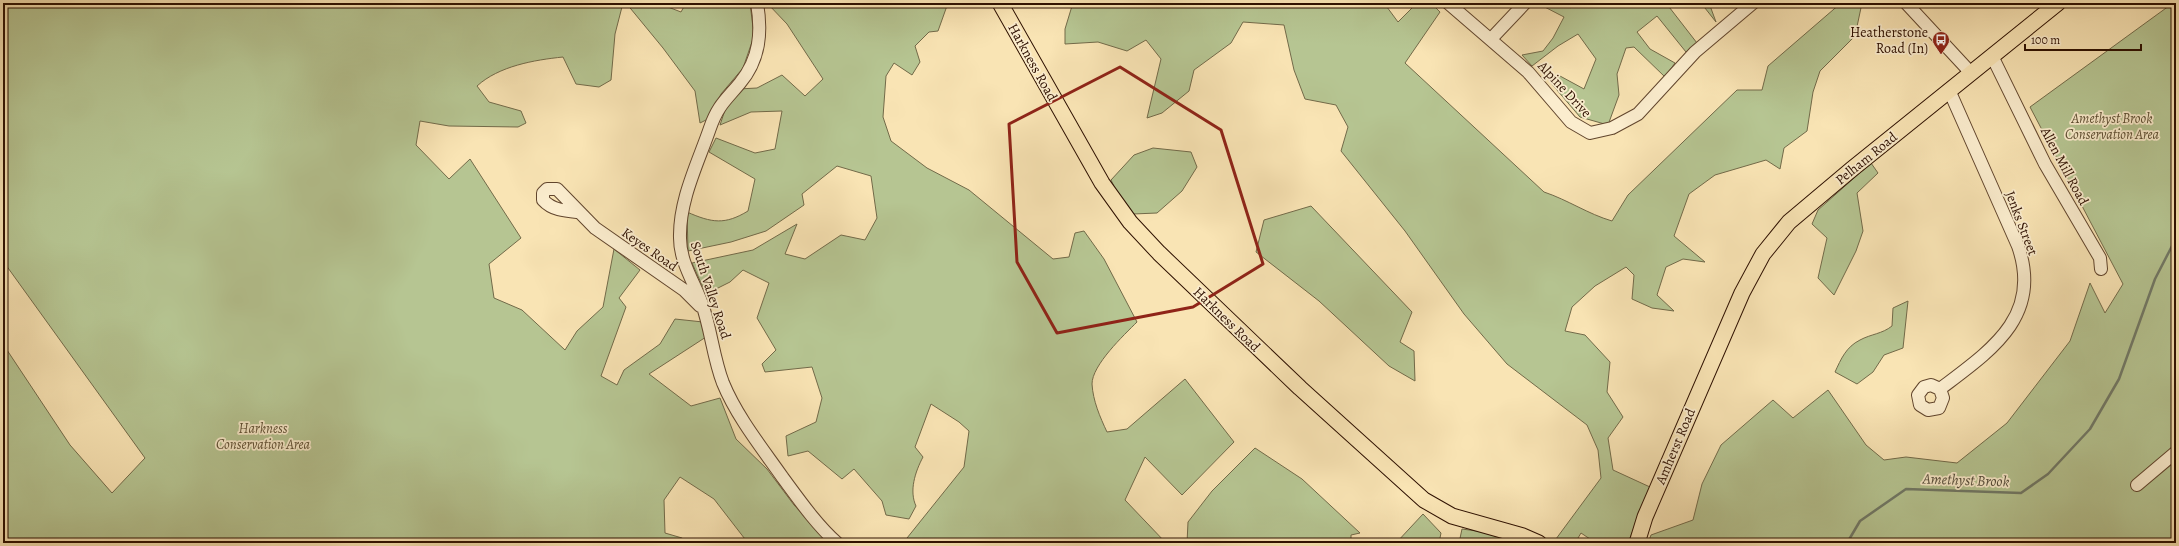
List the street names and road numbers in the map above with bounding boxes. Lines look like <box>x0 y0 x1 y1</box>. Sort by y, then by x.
street label: Harkness Road <box>1003 20 1062 105</box>
street label: Alpine Drive <box>1533 56 1596 122</box>
street label: Allen Mill Road <box>2036 123 2093 209</box>
street label: Pelham Road <box>1831 127 1902 189</box>
street label: Jenks Street <box>2001 188 2043 259</box>
street label: Keyes Road <box>618 223 682 276</box>
street label: South Valley Road <box>686 239 735 342</box>
street label: Harkness Road <box>1189 283 1265 356</box>
street label: Amherst Road <box>1651 405 1700 488</box>

